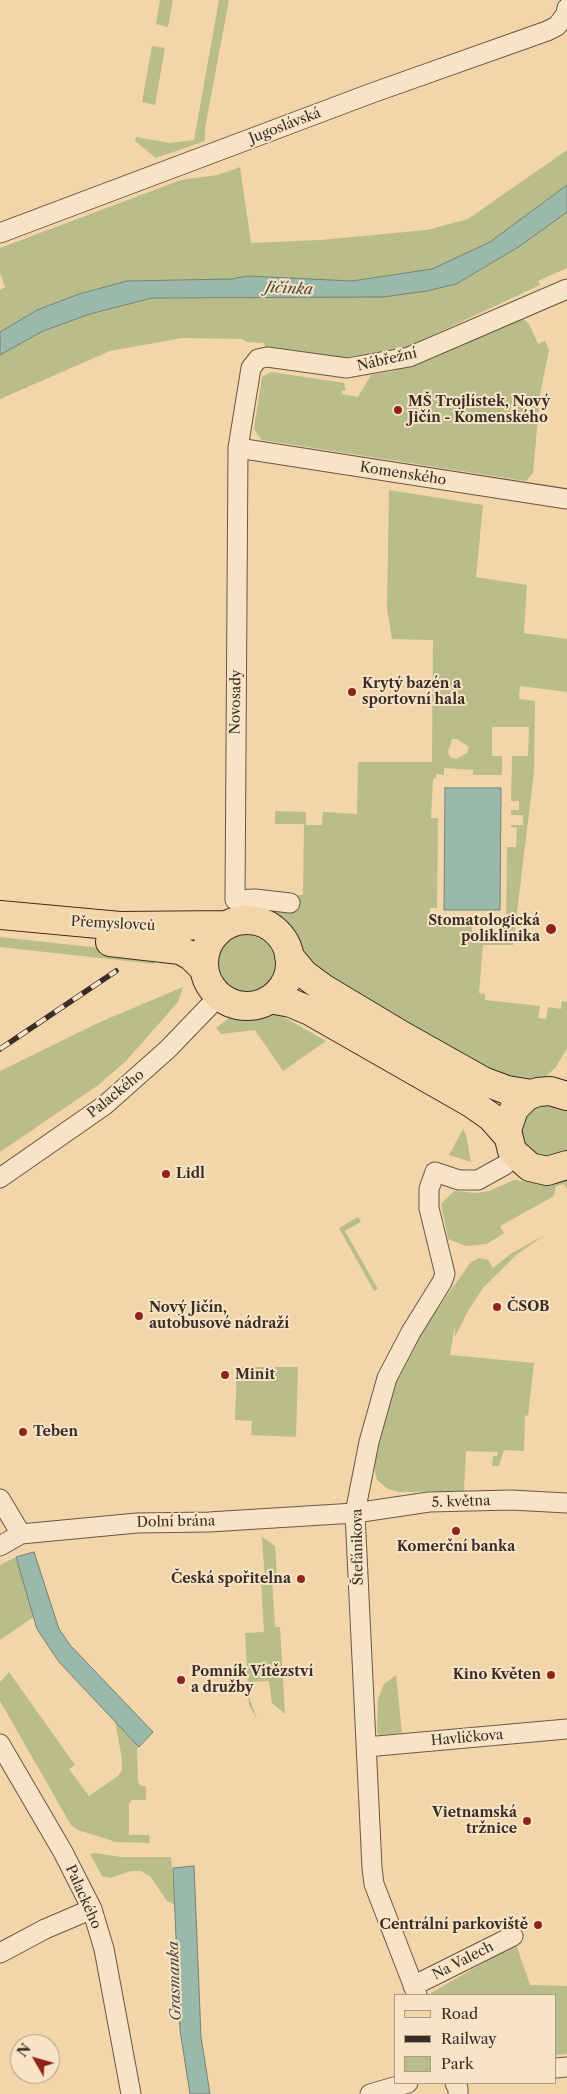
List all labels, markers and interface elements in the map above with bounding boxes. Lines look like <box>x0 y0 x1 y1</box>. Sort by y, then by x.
street label: Jugoslávská <box>247 105 323 147</box>
water label: Jičínka <box>265 279 313 299</box>
street label: Nábřežní <box>355 345 419 375</box>
place label: MŠ Trojlístek, Nový Jičín - Komenského <box>408 394 550 427</box>
marker: MŠ Trojlístek, Nový Jičín - Komenského <box>392 404 404 416</box>
street label: Komenského <box>358 459 448 489</box>
street label: Novosady <box>227 669 245 735</box>
place label: Krytý bazén a sportovní hala <box>362 676 465 709</box>
marker: Krytý bazén a sportovní hala <box>346 686 358 698</box>
street label: Přemyslovců <box>70 913 156 935</box>
place label: Stomatologická poliklinika <box>428 913 540 946</box>
marker: Stomatologická poliklinika <box>544 922 558 936</box>
street label: Palackého <box>84 1066 148 1122</box>
place label: Lidl <box>176 1166 205 1182</box>
marker: Lidl <box>160 1168 172 1180</box>
place label: ČSOB <box>507 1299 550 1315</box>
place label: Nový Jičín, autobusové nádraží <box>149 1300 289 1332</box>
marker: ČSOB <box>491 1301 503 1313</box>
marker: Nový Jičín, autobusové nádraží <box>133 1310 145 1322</box>
place label: Minit <box>235 1367 275 1383</box>
marker: Minit <box>219 1369 231 1381</box>
place label: Teben <box>33 1424 78 1440</box>
marker: Teben <box>17 1426 29 1438</box>
street label: 5. května <box>431 1493 491 1511</box>
street label: Štefánikova <box>349 1508 367 1586</box>
street label: Dolní brána <box>137 1513 215 1531</box>
marker: Komerční banka <box>450 1525 462 1537</box>
place label: Komerční banka <box>397 1539 515 1555</box>
place label: Česká spořitelna <box>171 1571 291 1587</box>
marker: Česká spořitelna <box>295 1573 307 1585</box>
place label: Pomník Vítězství a družby <box>191 1664 313 1696</box>
place label: Kino Květen <box>453 1667 541 1683</box>
marker: Kino Květen <box>545 1669 557 1681</box>
marker: Pomník Vítězství a družby <box>175 1674 187 1686</box>
street label: Havlíčkova <box>430 1726 504 1750</box>
place label: Vietnamská tržnice <box>432 1805 517 1838</box>
marker: Vietnamská tržnice <box>521 1815 533 1827</box>
street label: Palackého <box>61 1862 105 1932</box>
place label: Centrální parkoviště <box>380 1917 528 1933</box>
marker: Centrální parkoviště <box>532 1919 544 1931</box>
street label: Na Valech <box>429 1938 497 1984</box>
water label: Grasmanka <box>165 1941 185 2021</box>
legend <box>394 1994 557 2084</box>
text: Road <box>441 2004 478 2023</box>
text: Railway <box>441 2029 497 2048</box>
north arrow <box>10 2034 60 2084</box>
text: N <box>13 2040 35 2061</box>
text: Park <box>441 2054 474 2073</box>

